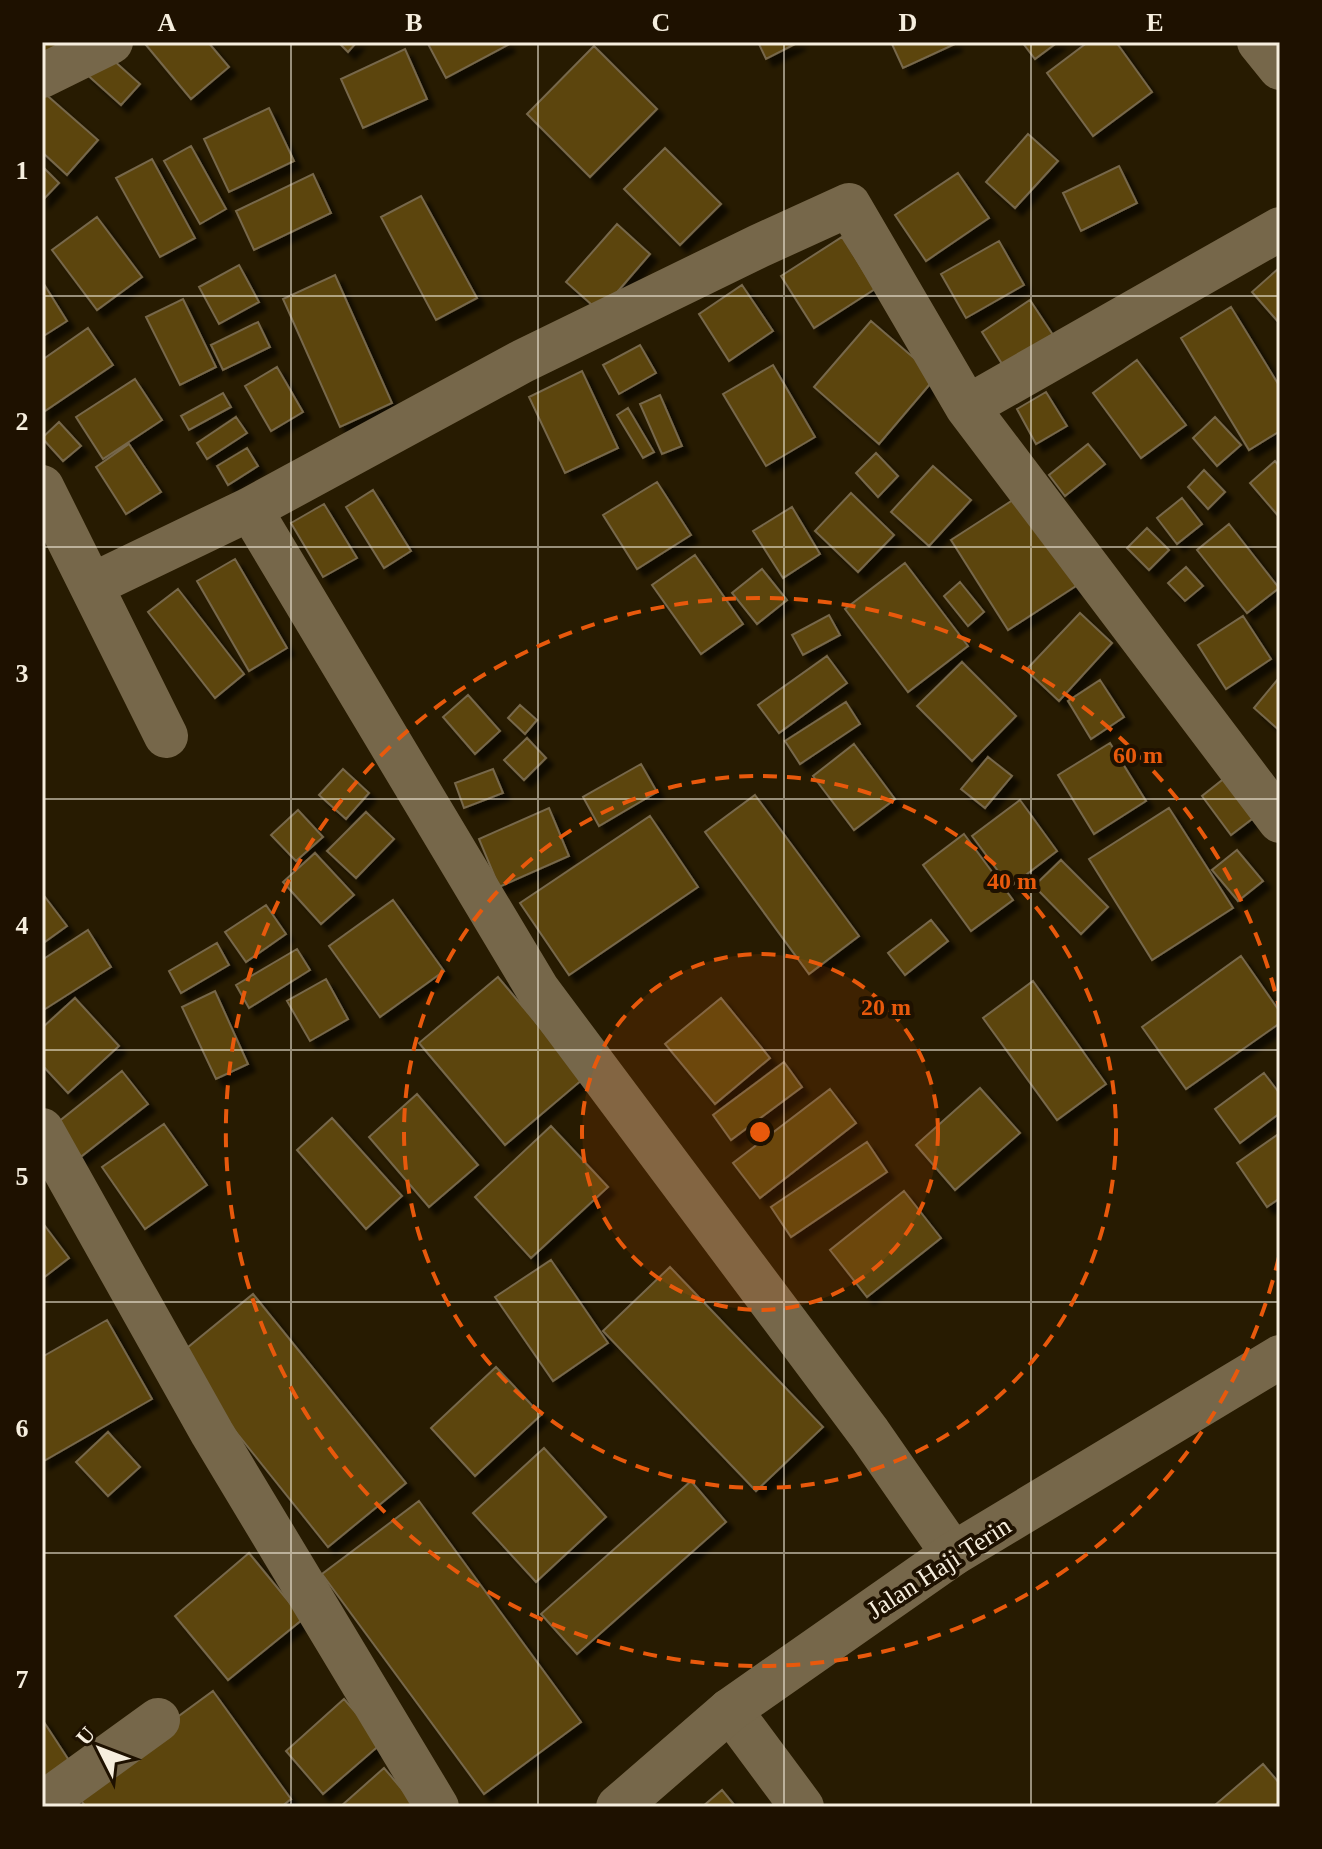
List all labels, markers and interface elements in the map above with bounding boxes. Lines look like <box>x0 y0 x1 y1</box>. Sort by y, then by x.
text: A <box>158 8 177 37</box>
text: B <box>405 8 423 37</box>
text: C <box>652 8 670 37</box>
text: D <box>899 8 917 37</box>
text: E <box>1146 8 1164 37</box>
text: 1 <box>16 156 29 185</box>
text: 2 <box>16 407 29 436</box>
text: 3 <box>16 659 29 688</box>
text: 60 m <box>1113 742 1163 768</box>
text: 40 m <box>987 868 1037 894</box>
text: 4 <box>16 911 29 940</box>
text: 20 m <box>861 994 911 1020</box>
centre of rings <box>746 1118 774 1146</box>
text: 5 <box>16 1162 29 1191</box>
text: 6 <box>16 1414 29 1443</box>
street label: Jalan Haji Terin <box>862 1511 1016 1625</box>
text: 7 <box>16 1665 29 1694</box>
north arrow <box>60 1709 140 1789</box>
text: U <box>71 1722 100 1750</box>

